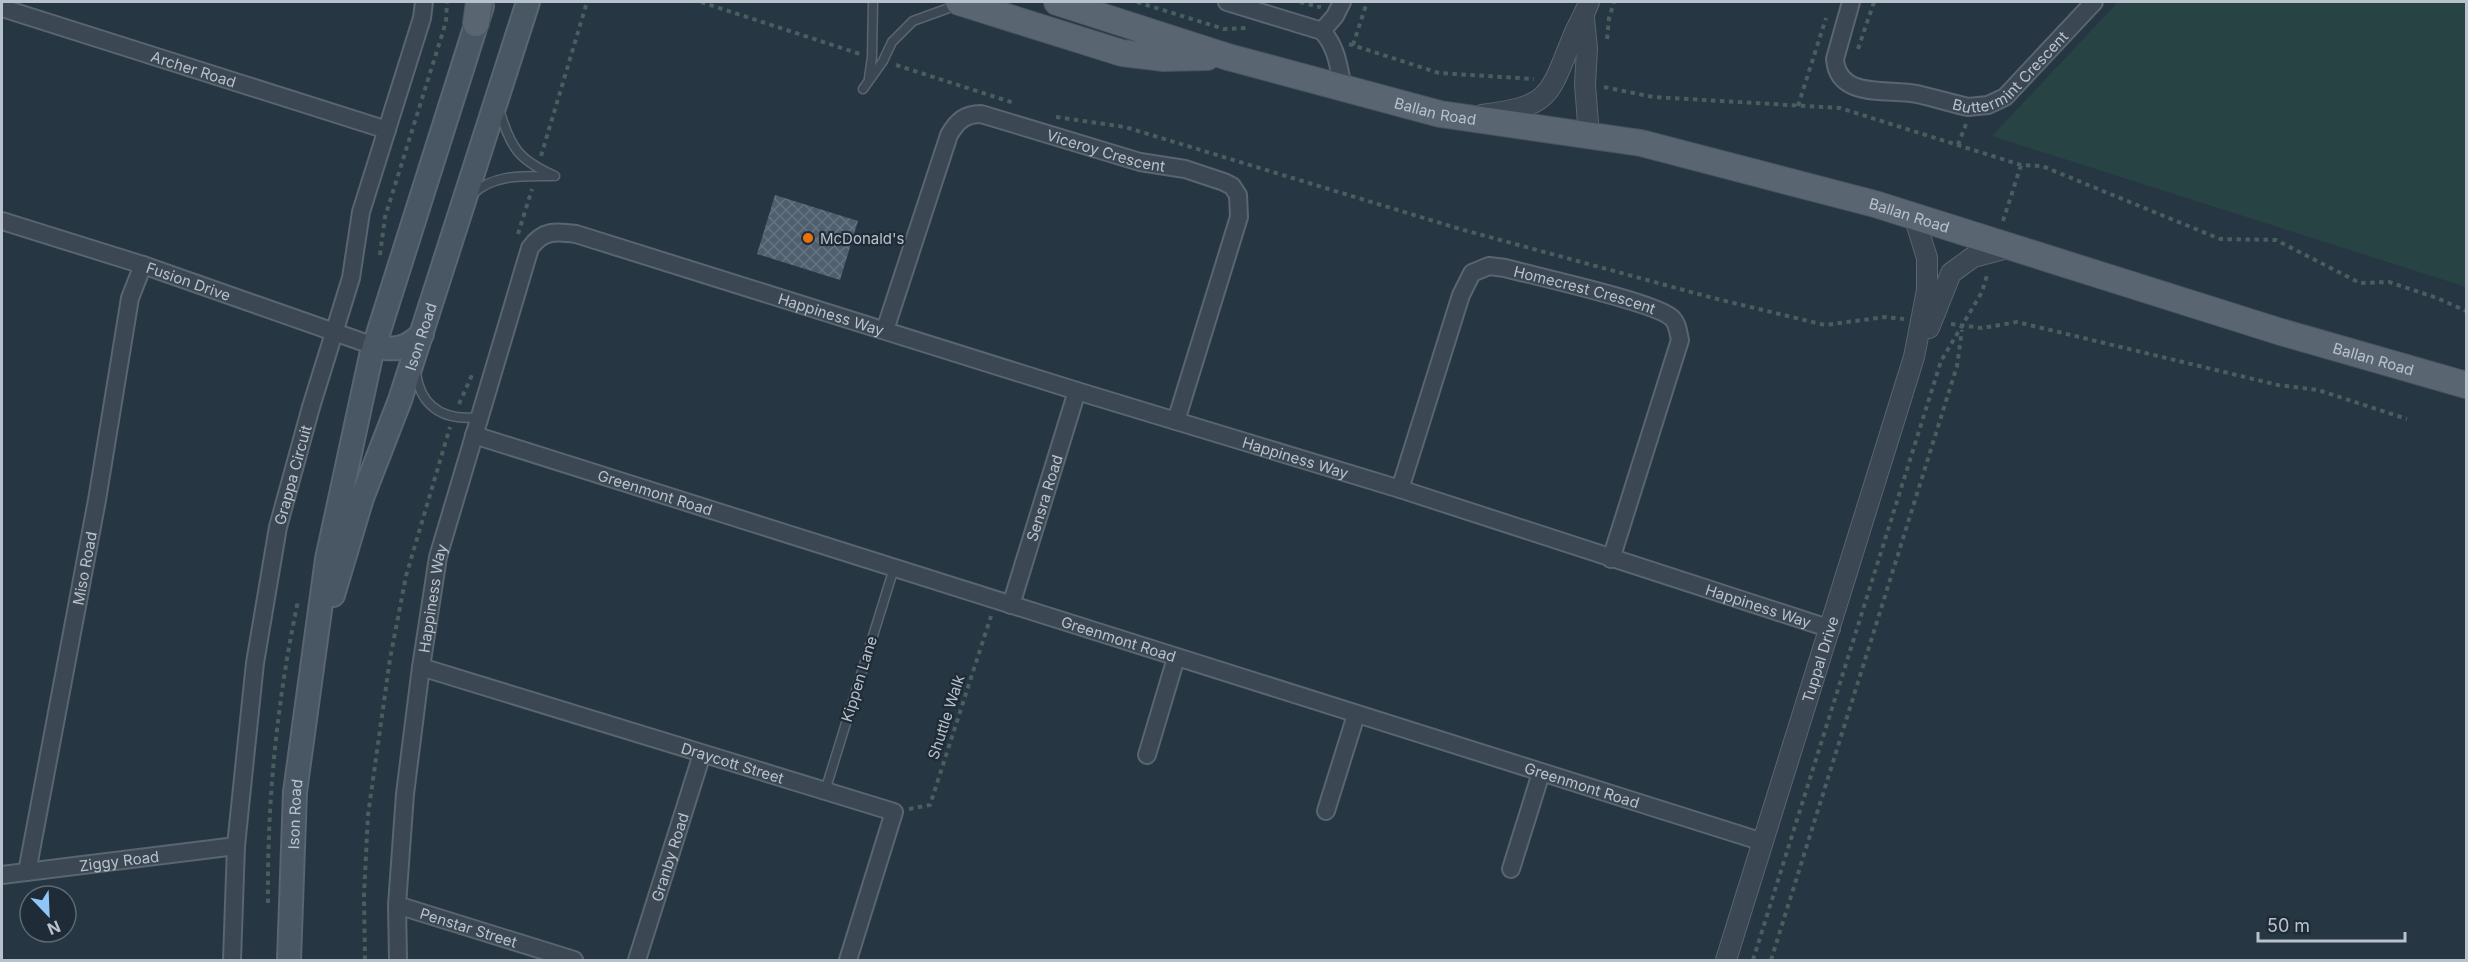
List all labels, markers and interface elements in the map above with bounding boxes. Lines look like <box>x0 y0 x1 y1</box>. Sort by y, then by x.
street label: Buttermint Crescent <box>1951 27 2072 117</box>
street label: Archer Road <box>149 46 238 91</box>
street label: Ballan Road <box>1392 93 1477 129</box>
street label: Viceroy Crescent <box>1044 125 1167 175</box>
street label: Ballan Road <box>1867 193 1952 236</box>
place label: McDonald's <box>820 229 905 248</box>
marker: McDonald's <box>801 231 815 245</box>
street label: Fusion Drive <box>144 257 233 305</box>
street label: Homecrest Crescent <box>1512 261 1658 318</box>
street label: Happiness Way <box>776 288 887 340</box>
street label: Ison Road <box>401 300 440 373</box>
street label: Ballan Road <box>2331 338 2416 379</box>
street label: Grappa Circuit <box>270 423 315 527</box>
street label: Happiness Way <box>1240 432 1351 483</box>
street label: Sensra Road <box>1022 452 1066 544</box>
street label: Greenmont Road <box>595 465 715 519</box>
street label: Miso Road <box>68 530 100 607</box>
street label: Happiness Way <box>414 541 451 654</box>
street label: Happiness Way <box>1703 579 1814 632</box>
street label: Greenmont Road <box>1059 612 1178 666</box>
street label: Tuppal Drive <box>1797 614 1842 705</box>
street label: Kippen Lane <box>837 634 881 724</box>
street label: Shuttle Walk <box>923 672 969 762</box>
street label: Draycott Street <box>679 738 786 787</box>
street label: Greenmont Road <box>1522 758 1642 812</box>
street label: Ison Road <box>283 778 306 850</box>
street label: Granby Road <box>647 810 692 904</box>
street label: Ziggy Road <box>78 846 160 875</box>
north arrow <box>18 884 78 944</box>
street label: Penstar Street <box>418 903 520 951</box>
scale bar <box>2258 905 2405 943</box>
text: 50 m <box>2267 915 2310 936</box>
text: N <box>44 916 63 939</box>

